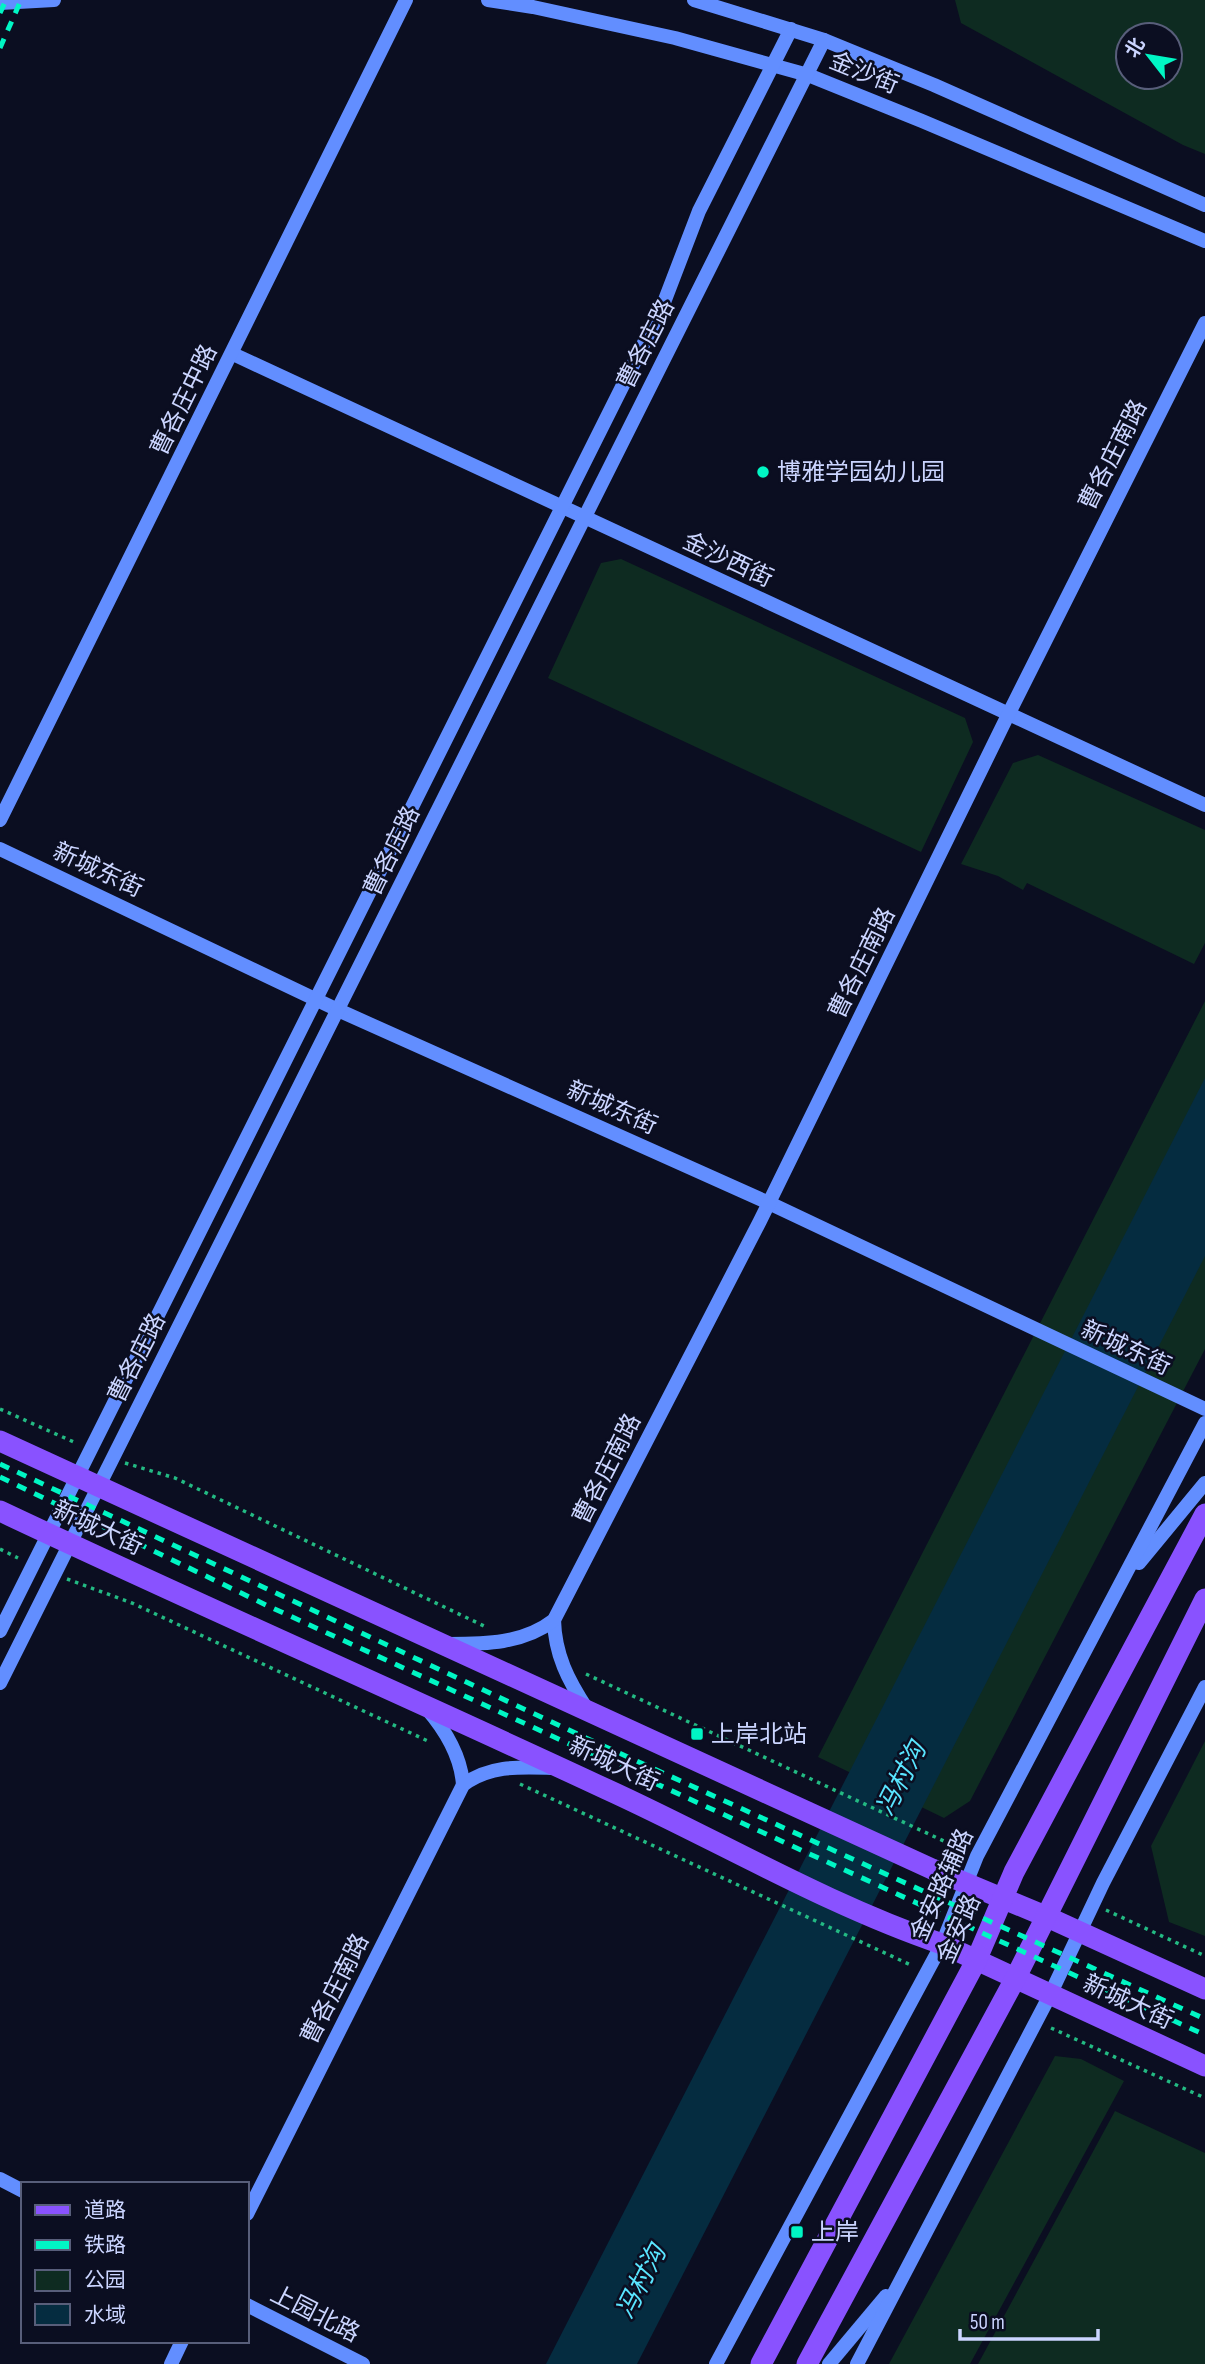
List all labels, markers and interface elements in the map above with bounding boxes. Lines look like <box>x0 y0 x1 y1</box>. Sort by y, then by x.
north arrow <box>1114 21 1184 91</box>
text: 北 <box>1121 34 1150 62</box>
street label: 金沙街 <box>825 46 903 100</box>
street label: 曹各庄路 <box>611 295 681 393</box>
street label: 曹各庄中路 <box>145 340 223 460</box>
street label: 曹各庄南路 <box>1073 395 1153 515</box>
place label: 博雅学园幼儿园 <box>777 458 945 487</box>
marker: 博雅学园幼儿园 <box>755 464 771 480</box>
street label: 金沙西街 <box>678 527 778 593</box>
street label: 曹各庄路 <box>358 802 426 900</box>
street label: 新城东街 <box>48 837 148 903</box>
street label: 曹各庄南路 <box>823 903 901 1023</box>
street label: 新城东街 <box>562 1075 662 1141</box>
street label: 曹各庄路 <box>102 1309 172 1407</box>
street label: 新城东街 <box>1076 1315 1176 1381</box>
street label: 曹各庄南路 <box>567 1409 647 1529</box>
street label: 新城大街 <box>48 1495 148 1561</box>
place label: 上岸北站 <box>711 1720 807 1749</box>
marker: 上岸北站 <box>689 1726 705 1742</box>
street label: 新城大街 <box>564 1731 664 1797</box>
water label: 冯村沟 <box>870 1735 935 1821</box>
street label: 金安路辅路 <box>904 1824 980 1946</box>
street label: 金安路 <box>931 1890 987 1968</box>
street label: 曹各庄南路 <box>295 1929 375 2049</box>
street label: 新城大街 <box>1078 1969 1178 2035</box>
legend <box>21 2182 248 2343</box>
text: 道路 <box>84 2198 126 2223</box>
place label: 上岸 <box>811 2218 859 2247</box>
marker: 上岸 <box>789 2224 805 2240</box>
text: 铁路 <box>84 2233 126 2258</box>
water label: 冯村沟 <box>610 2238 675 2324</box>
text: 公园 <box>84 2268 126 2293</box>
street label: 上园北路 <box>266 2279 364 2349</box>
scale bar <box>960 2298 1098 2342</box>
text: 水域 <box>84 2303 126 2328</box>
text: 50 m <box>970 2310 1005 2335</box>

